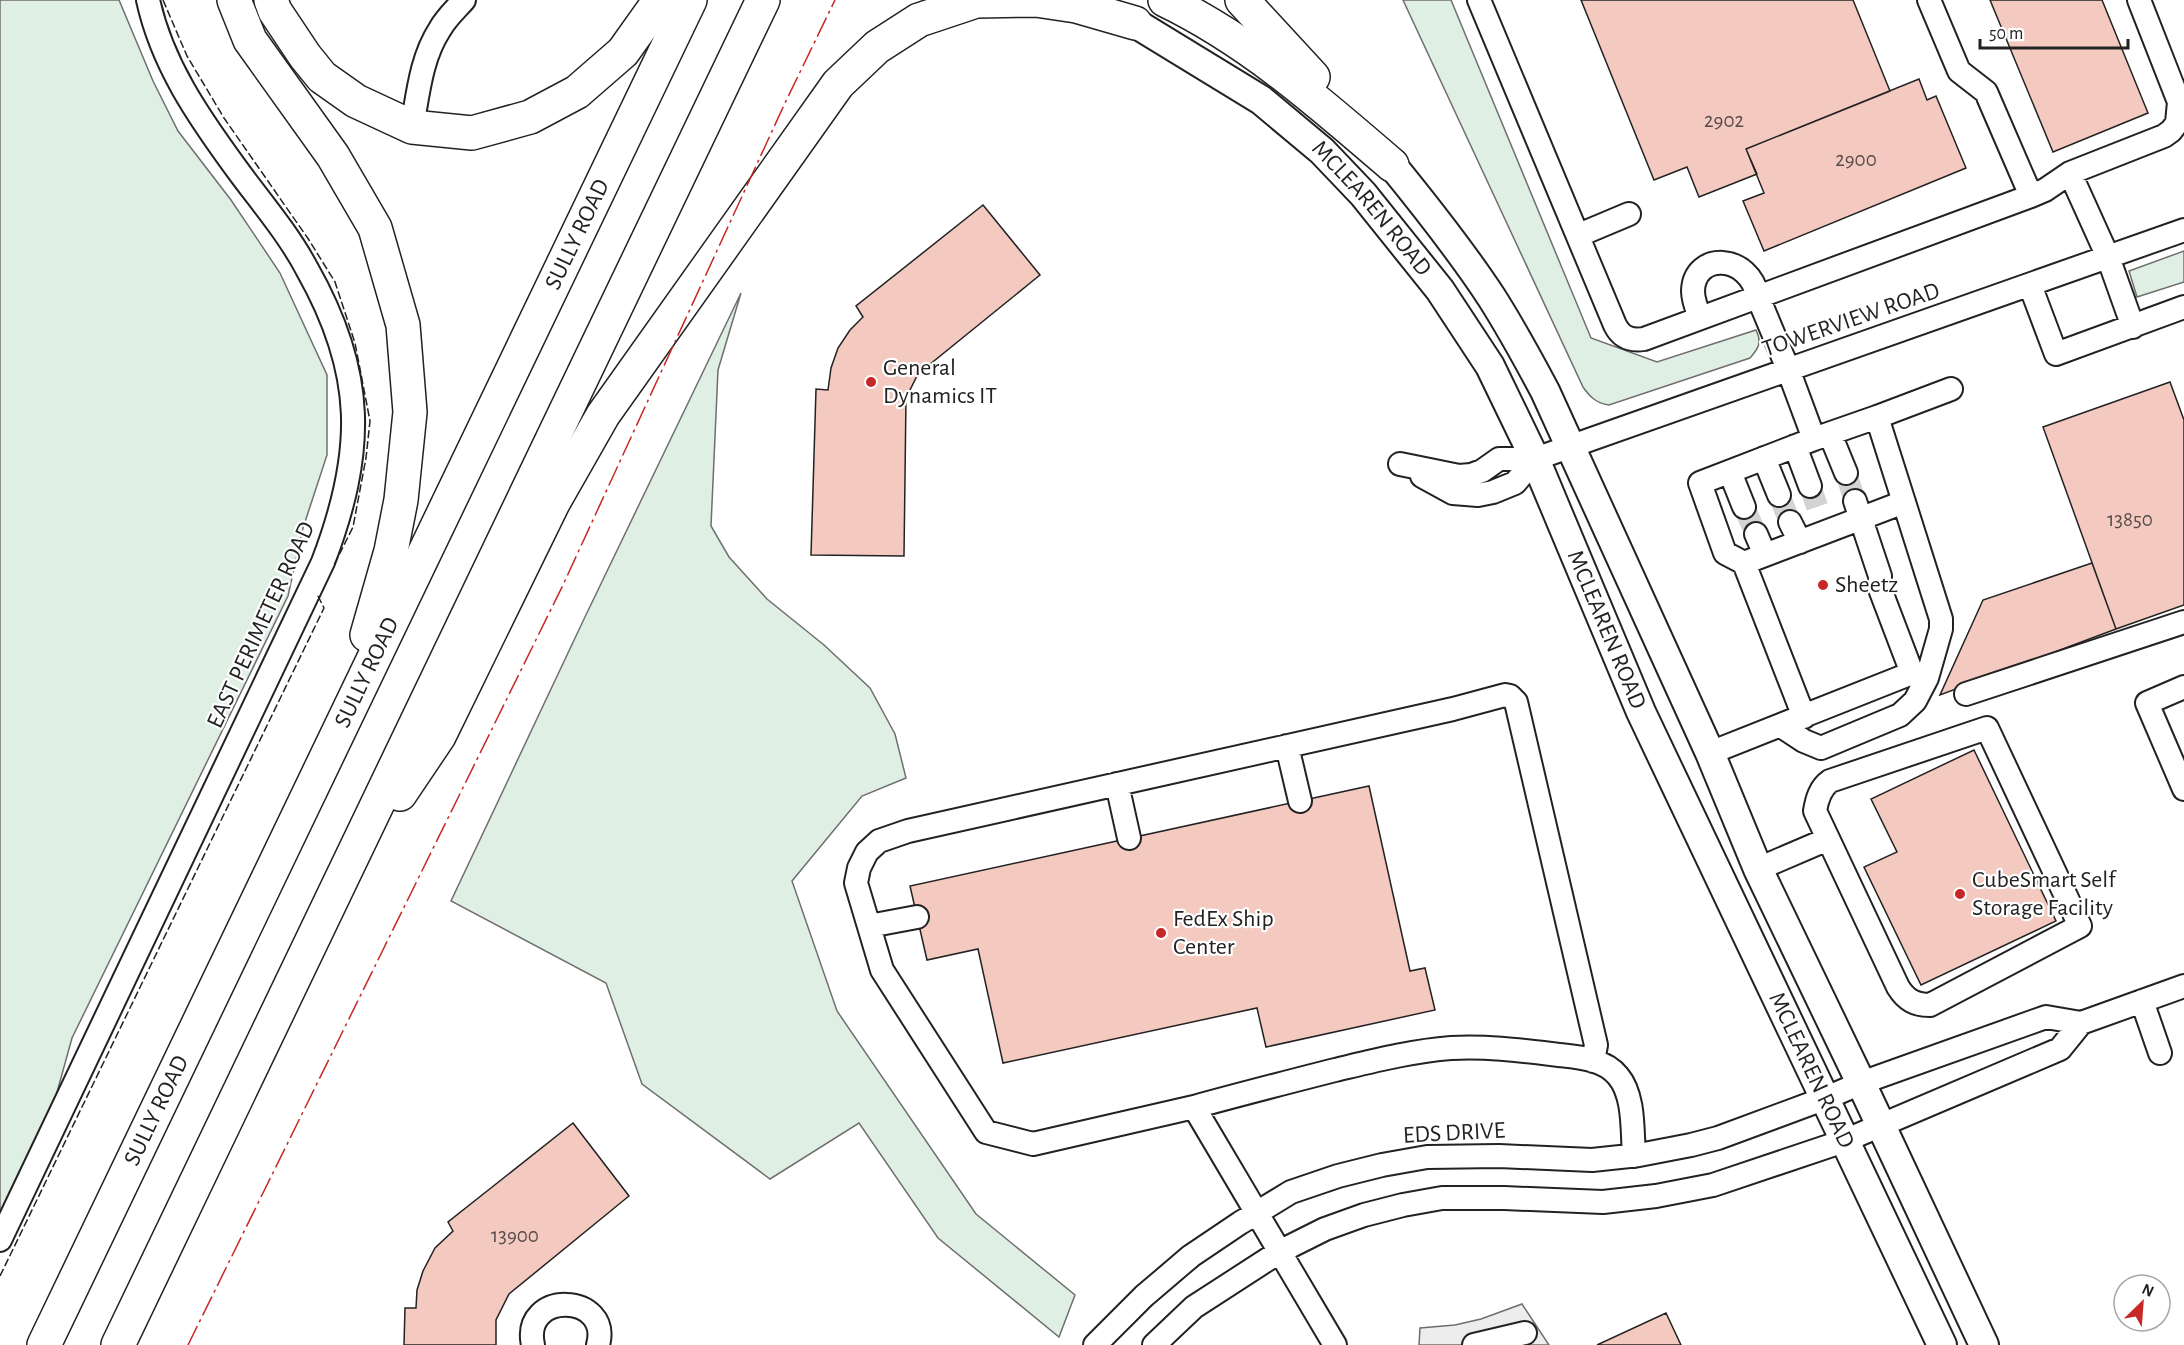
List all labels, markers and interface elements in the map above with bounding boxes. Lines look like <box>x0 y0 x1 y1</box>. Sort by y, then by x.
scale bar <box>1980 12 2128 50</box>
text: 50 m <box>1989 25 2023 43</box>
house number: 2902 <box>1704 110 1744 131</box>
street label: MCLEAREN ROAD <box>1307 136 1436 280</box>
house number: 2900 <box>1835 149 1877 170</box>
street label: SULLY ROAD <box>541 176 614 293</box>
street label: TOWERVIEW ROAD <box>1759 278 1943 362</box>
place label: General Dynamics IT <box>883 356 997 408</box>
marker: General Dynamics IT <box>864 375 878 389</box>
house number: 13850 <box>2107 509 2153 530</box>
street label: EAST PERIMETER ROAD <box>203 518 319 732</box>
street label: MCLEAREN ROAD <box>1563 547 1650 713</box>
place label: Sheetz <box>1835 573 1898 597</box>
marker: Sheetz <box>1816 578 1830 592</box>
street label: SULLY ROAD <box>330 614 404 731</box>
place label: CubeSmart Self Storage Facility <box>1972 868 2117 920</box>
marker: CubeSmart Self Storage Facility <box>1953 887 1967 901</box>
place label: FedEx Ship Center <box>1173 907 1274 959</box>
marker: FedEx Ship Center <box>1154 926 1168 940</box>
street label: MCLEAREN ROAD <box>1764 989 1859 1152</box>
street label: SULLY ROAD <box>120 1052 193 1170</box>
street label: EDS DRIVE <box>1402 1118 1506 1148</box>
house number: 13900 <box>491 1225 539 1246</box>
north arrow <box>2112 1273 2172 1333</box>
text: N <box>2139 1281 2156 1300</box>

